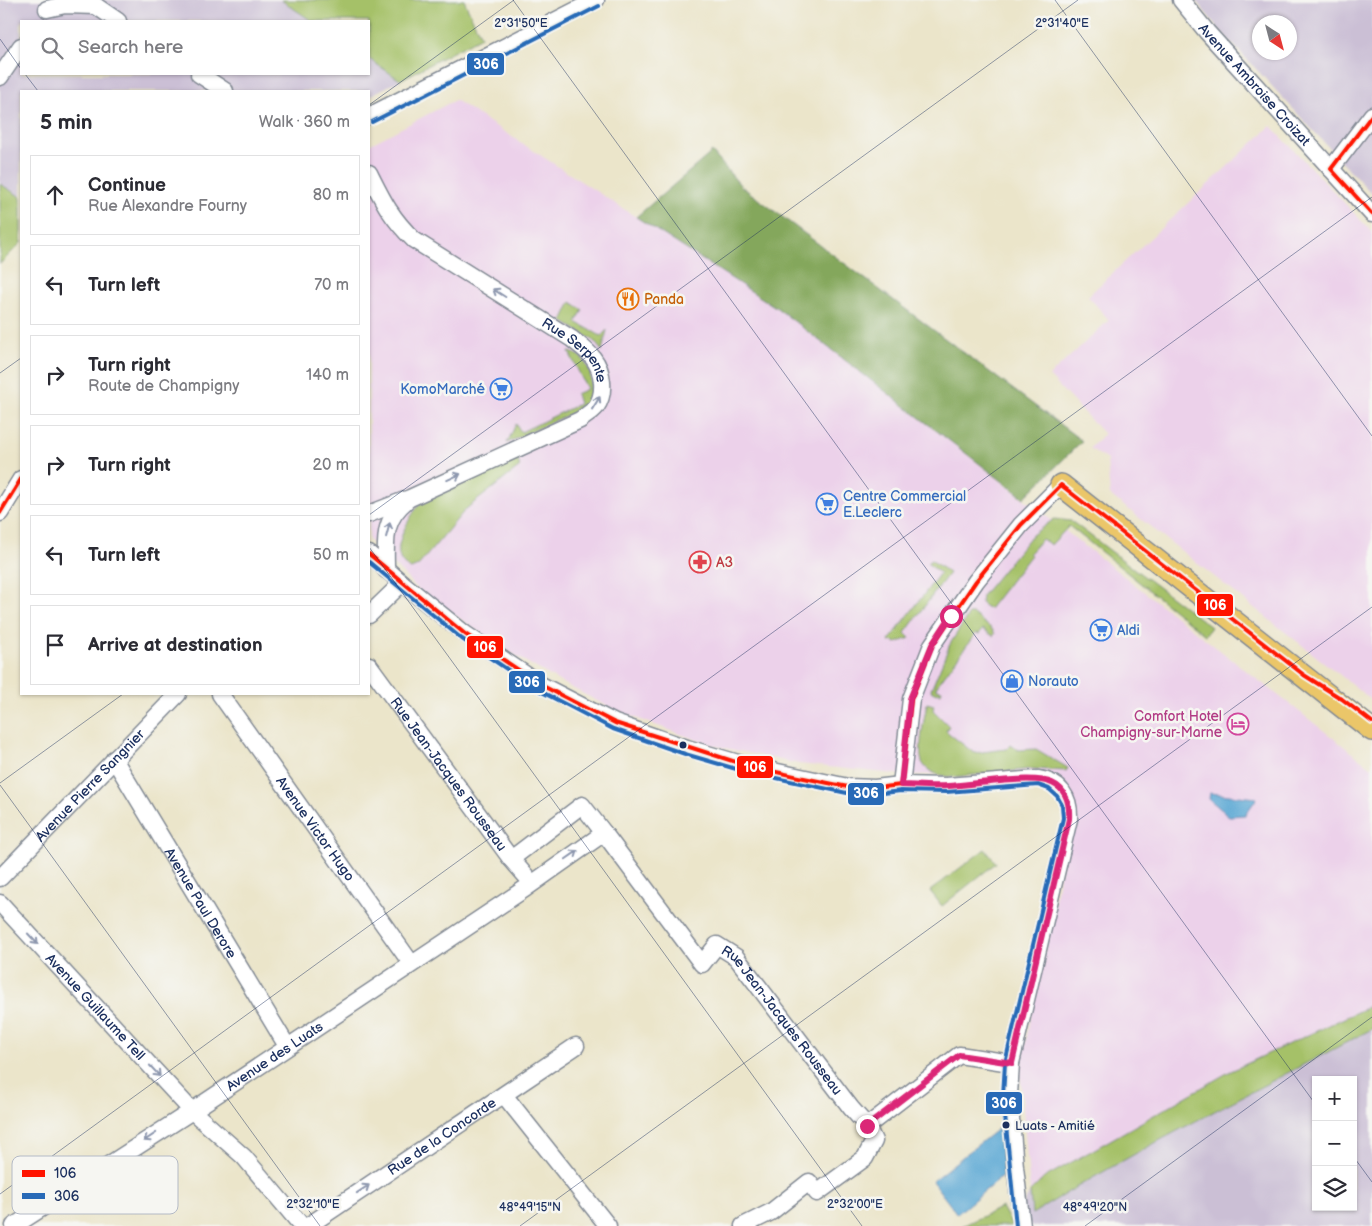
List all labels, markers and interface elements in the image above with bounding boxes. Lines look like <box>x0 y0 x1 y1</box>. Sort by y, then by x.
north arrow <box>1252 15 1297 60</box>
text: 2°31'50"E <box>494 16 548 31</box>
text: 2°31'40"E <box>1035 16 1089 31</box>
search box <box>20 20 370 75</box>
street label: Avenue Ambroise Croizat <box>1195 20 1314 150</box>
icon: search <box>38 34 66 62</box>
text: Search here <box>78 36 183 59</box>
line badge: 306 <box>466 52 505 76</box>
text: 306 <box>473 56 499 73</box>
text: 5 min <box>40 110 93 135</box>
text: Walk · 360 m <box>259 113 350 132</box>
text: Continue <box>88 174 166 197</box>
icon: ahead <box>41 181 69 209</box>
text: 80 m <box>313 186 349 205</box>
text: Rue Alexandre Fourny <box>88 197 247 216</box>
icon: left <box>41 271 69 299</box>
text: Turn left <box>88 274 160 297</box>
text: 70 m <box>314 276 349 295</box>
restaurant icon: Panda <box>616 287 640 311</box>
one-way arrow <box>493 288 507 298</box>
place label: Panda <box>644 291 684 308</box>
street label: Rue Serpente <box>539 314 610 384</box>
text: Turn right <box>88 354 171 377</box>
icon: right <box>41 361 69 389</box>
text: 140 m <box>306 366 349 385</box>
text: Route de Champigny <box>88 377 239 396</box>
supermarket icon: KomoMarché <box>489 377 513 401</box>
place label: KomoMarché <box>400 381 486 398</box>
one-way arrow <box>592 396 602 410</box>
icon: right <box>41 451 69 479</box>
text: Turn right <box>88 454 171 477</box>
text: 20 m <box>313 456 349 475</box>
one-way arrow <box>446 472 461 482</box>
place label: Centre Commercial E.Leclerc <box>843 488 966 521</box>
supermarket icon: Centre Commercial E.Leclerc <box>815 492 839 516</box>
one-way arrow <box>384 522 394 538</box>
icon: left <box>41 541 69 569</box>
text: Turn left <box>88 544 160 567</box>
text: 50 m <box>313 546 349 565</box>
pharmacy icon: A3 <box>688 550 712 574</box>
place label: A3 <box>716 554 733 571</box>
line badge: 106 <box>1196 593 1234 617</box>
text: 106 <box>1203 597 1227 614</box>
route start <box>940 605 963 628</box>
supermarket icon: Aldi <box>1089 618 1113 642</box>
place label: Aldi <box>1117 622 1140 639</box>
icon: arrive <box>41 631 69 659</box>
text: Arrive at destination <box>88 634 263 657</box>
line badge: 106 <box>466 635 504 659</box>
text: 106 <box>473 639 497 656</box>
shop icon: Norauto <box>1000 669 1024 693</box>
line badge: 306 <box>508 670 546 694</box>
place label: Norauto <box>1028 673 1079 690</box>
text: 306 <box>514 674 540 691</box>
street label: Rue Jean-Jacques Rousseau <box>386 694 510 854</box>
place label: Comfort Hotel Champigny-sur-Marne <box>1080 708 1222 741</box>
hotel icon: Comfort Hotel Champigny-sur-Marne <box>1226 712 1250 736</box>
street label: Avenue Pierre Sangnier <box>32 725 149 845</box>
unlabelled marker <box>678 740 688 750</box>
line badge: 106 <box>736 755 774 779</box>
text: 106 <box>743 759 767 776</box>
street label: Avenue Victor Hugo <box>272 773 358 885</box>
line badge: 306 <box>847 782 885 806</box>
text: 306 <box>853 785 879 802</box>
street label: Avenue Paul Derore <box>161 845 240 961</box>
one-way arrow <box>565 850 579 860</box>
one-way arrow <box>27 932 39 945</box>
street label: Rue Jean-Jacques Rousseau <box>718 942 846 1098</box>
street label: Avenue Guillaume Tell <box>42 950 149 1064</box>
street label: Avenue des Luats <box>223 1018 326 1095</box>
one-way arrow <box>149 1064 161 1077</box>
map controls <box>1312 1076 1357 1211</box>
button: + <box>1312 1076 1357 1121</box>
line badge: 306 <box>985 1091 1023 1115</box>
street label: Rue de la Concorde <box>384 1094 499 1179</box>
text: 306 <box>991 1095 1017 1112</box>
route end <box>856 1115 879 1138</box>
place label: Luats - Amitié <box>1015 1118 1095 1134</box>
marker: Luats - Amitié <box>1001 1120 1011 1130</box>
button: − <box>1312 1121 1357 1166</box>
one-way arrow <box>144 1132 158 1142</box>
legend <box>12 1156 178 1214</box>
text: 106 <box>54 1165 77 1182</box>
button: layers <box>1312 1166 1357 1211</box>
one-way arrow <box>356 1184 370 1194</box>
text: 306 <box>54 1188 80 1205</box>
text: 2°32'10"E <box>286 1197 340 1212</box>
text: 2°32'00"E <box>827 1197 883 1212</box>
text: 48°49'15"N <box>499 1200 561 1215</box>
text: 48°49'20"N <box>1063 1200 1127 1215</box>

